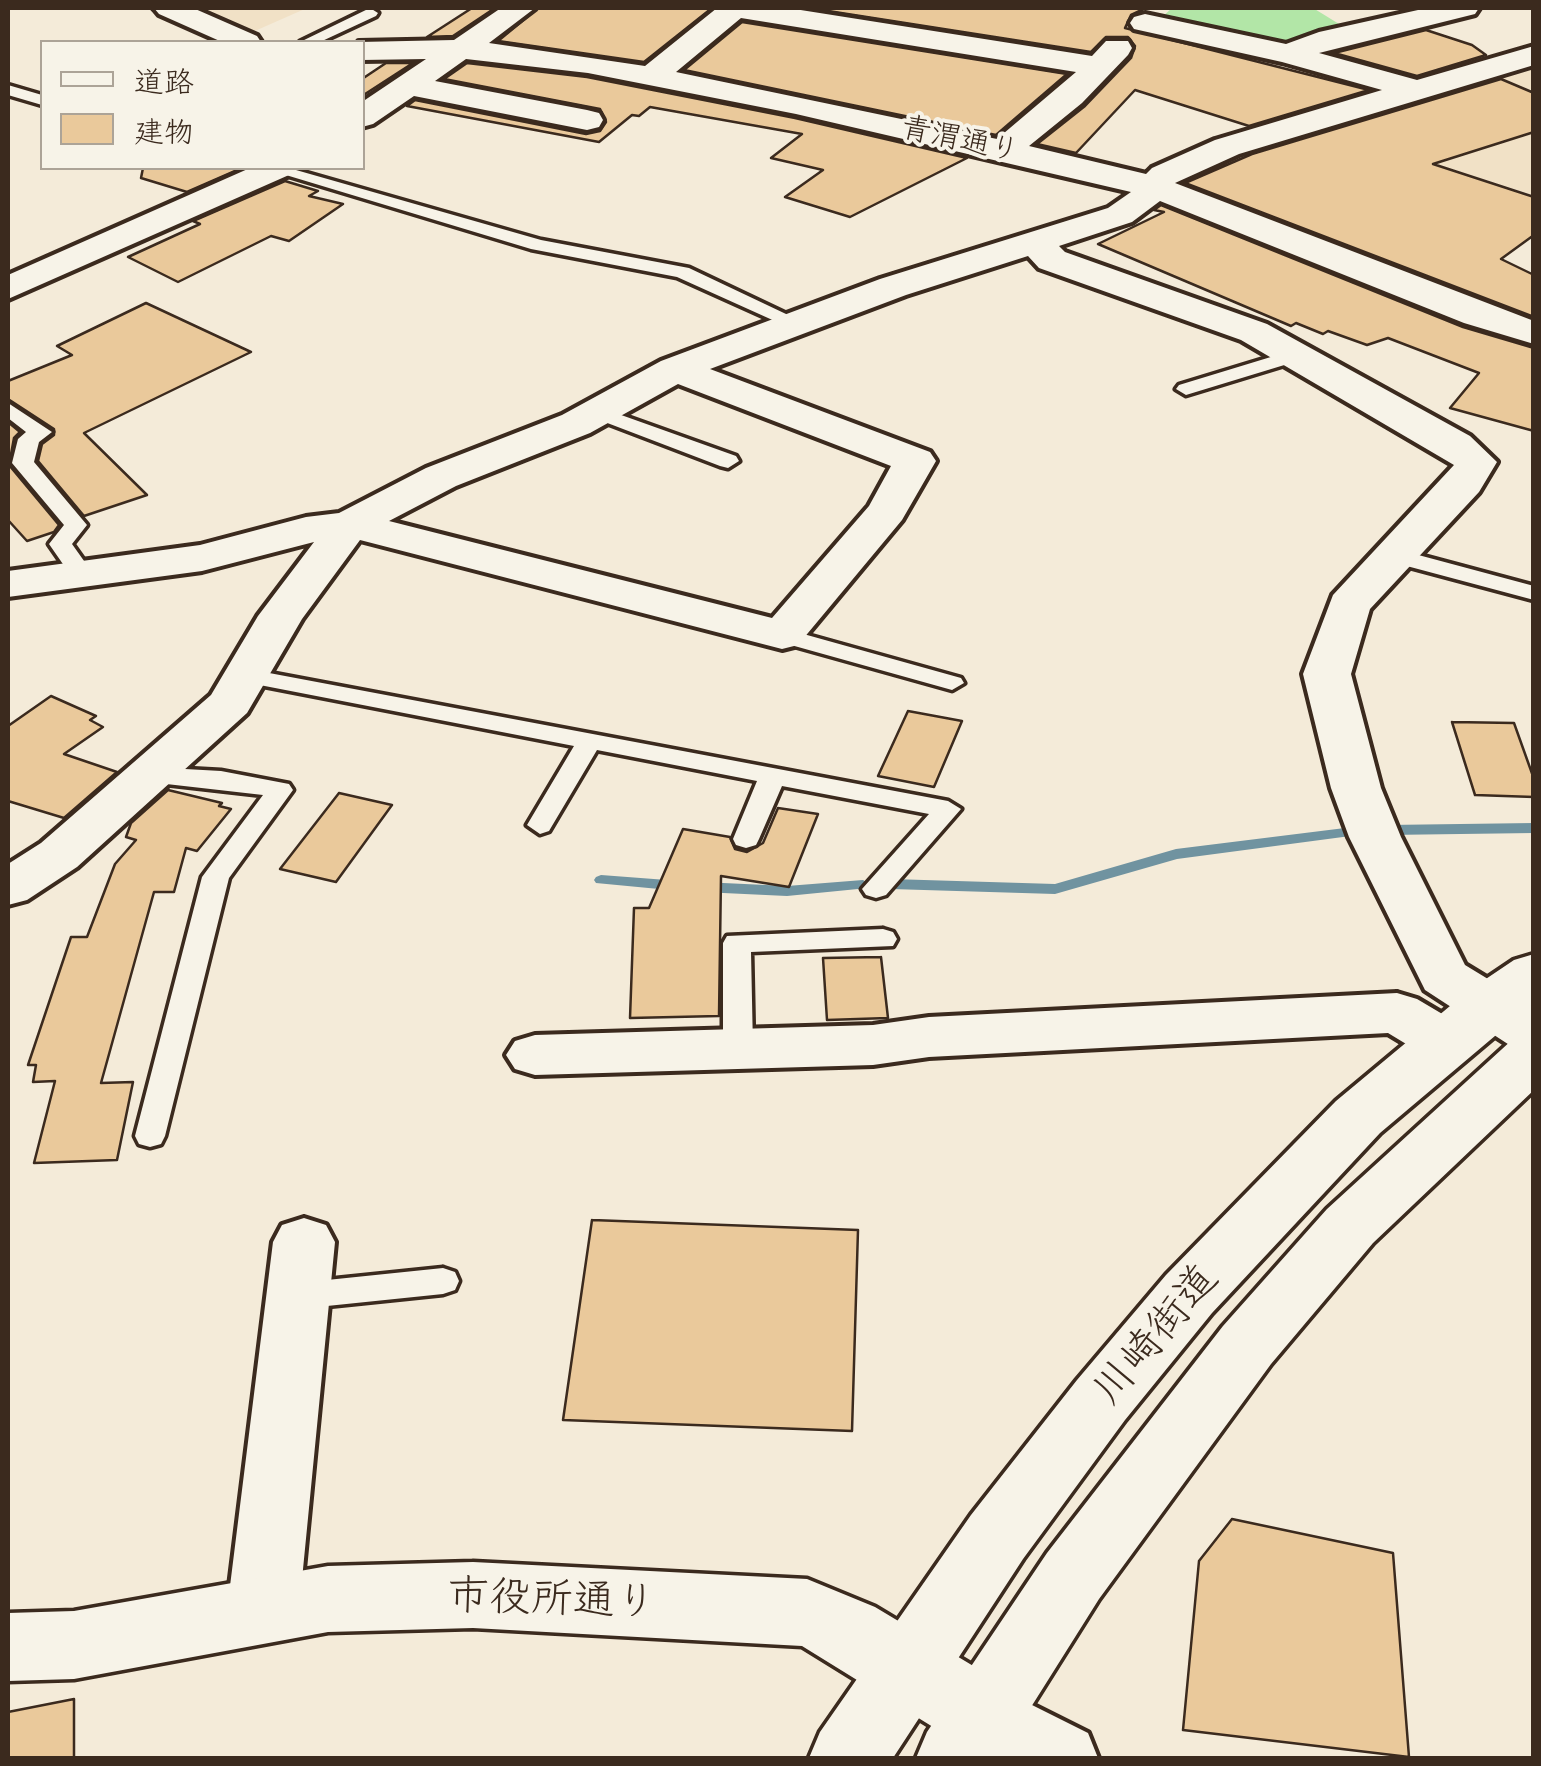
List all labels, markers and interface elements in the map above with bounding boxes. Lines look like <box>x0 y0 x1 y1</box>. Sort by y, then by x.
legend <box>40 40 365 170</box>
text: 道路 <box>134 64 194 101</box>
street label: 青渭通り <box>898 111 1022 171</box>
text: 建物 <box>134 114 194 151</box>
street label: 川崎街道 <box>1084 1255 1230 1417</box>
street label: 市役所通り <box>446 1572 658 1630</box>

